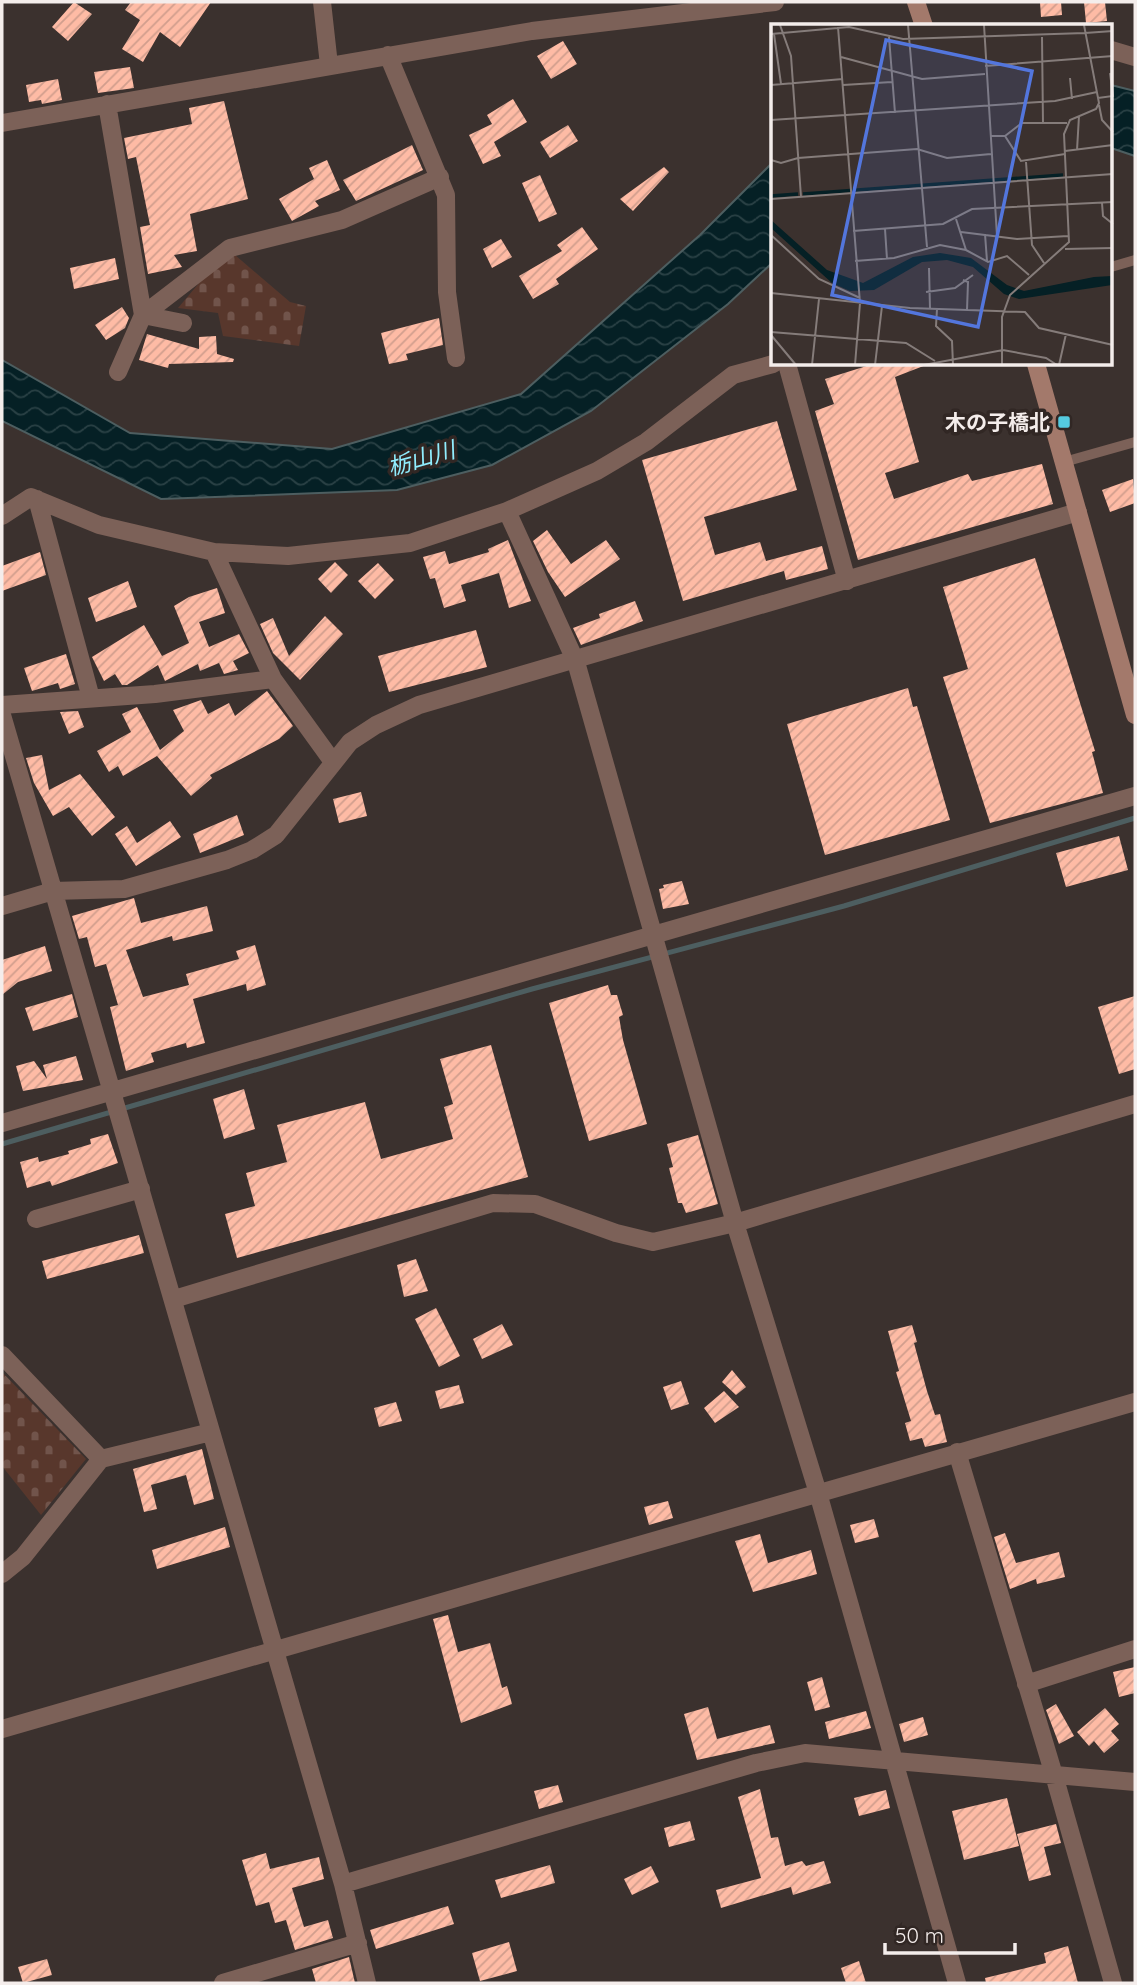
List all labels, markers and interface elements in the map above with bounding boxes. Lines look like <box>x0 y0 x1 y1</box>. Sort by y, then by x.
inset map <box>771 24 1112 366</box>
place label: 木の子橋北 <box>945 409 1050 435</box>
marker: 木の子橋北 <box>1056 414 1072 430</box>
water label: 栃山川 <box>384 434 461 481</box>
scale bar <box>885 1912 1014 1956</box>
text: 50 m <box>895 1922 944 1948</box>

